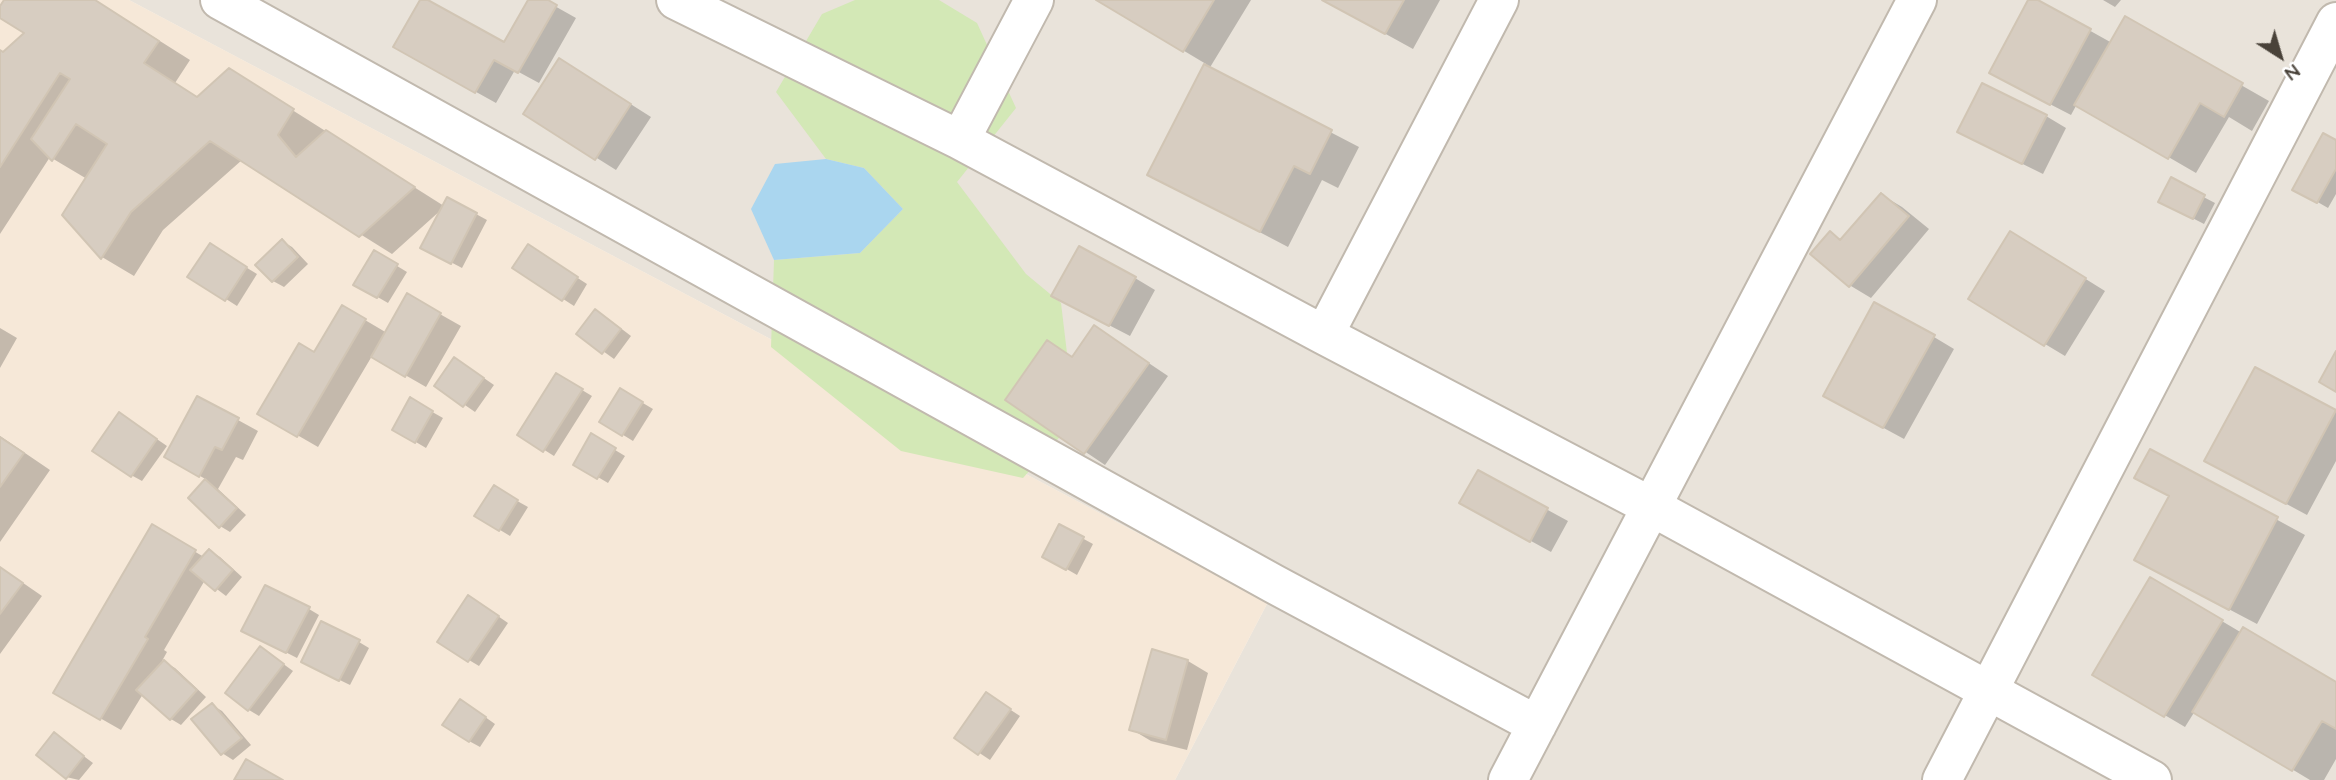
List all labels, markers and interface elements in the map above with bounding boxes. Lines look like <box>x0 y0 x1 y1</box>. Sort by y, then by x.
north arrow <box>2245 21 2315 91</box>
text: N <box>2280 59 2305 87</box>

